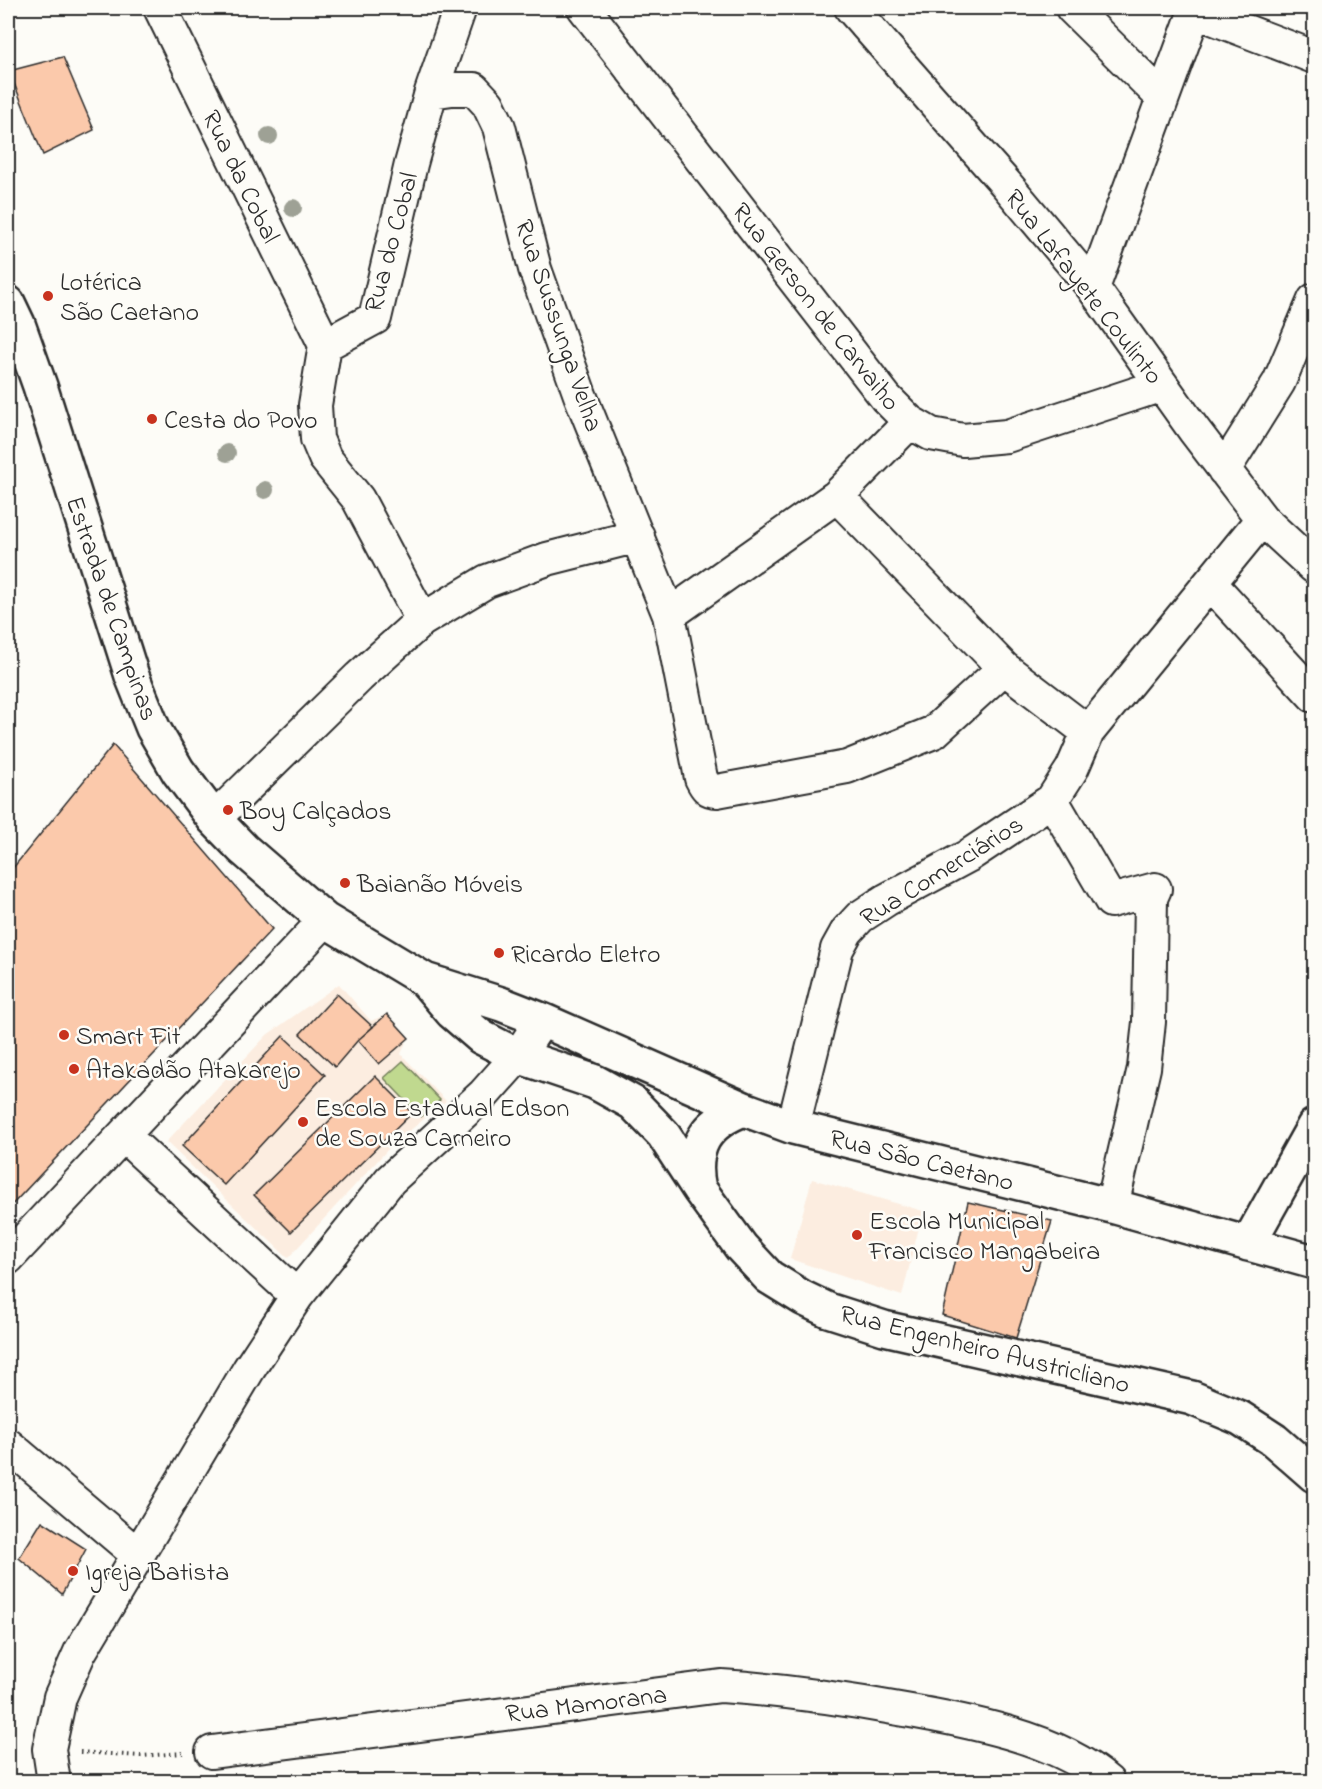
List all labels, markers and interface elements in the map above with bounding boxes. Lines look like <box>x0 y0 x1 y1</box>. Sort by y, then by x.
street label: Rua da Cobal <box>191 104 288 250</box>
street label: Rua do Cobal <box>356 169 430 317</box>
street label: Rua Lafayete Coulinto <box>994 182 1171 394</box>
street label: Rua Gerson de Carvaiho <box>721 195 908 420</box>
street label: Rua Sussunga Velha <box>503 215 611 437</box>
place label: Lotérica São Caetano <box>60 265 199 333</box>
marker: Lotérica São Caetano <box>41 289 55 303</box>
place label: Cesta do Povo <box>164 403 318 441</box>
marker: Cesta do Povo <box>145 412 159 426</box>
street label: Estrada de Campinas <box>54 492 166 726</box>
place label: Boy Calçados <box>239 794 392 832</box>
marker: Boy Calçados <box>221 803 235 817</box>
street label: Rua Comerciários <box>854 807 1032 938</box>
place label: Baianão Móveis <box>356 867 523 905</box>
marker: Baianão Móveis <box>338 876 352 890</box>
place label: Ricardo Eletro <box>511 937 660 975</box>
marker: Ricardo Eletro <box>492 946 506 960</box>
place label: Smart Fit <box>76 1019 181 1057</box>
marker: Smart Fit <box>57 1028 71 1042</box>
place label: Atakadão Atakarejo <box>86 1053 301 1091</box>
marker: Atakadão Atakarejo <box>67 1062 81 1076</box>
place label: Escola Estadual Edson de Souza Carneiro <box>315 1091 569 1159</box>
marker: Escola Estadual Edson de Souza Carneiro <box>296 1115 310 1129</box>
street label: Rua São Caetano <box>825 1121 1017 1203</box>
place label: Escola Municipal Francisco Mangabeira <box>868 1204 1100 1272</box>
marker: Escola Municipal Francisco Mangabeira <box>850 1228 864 1242</box>
street label: Rua Engenheiro Austricliano <box>835 1296 1133 1405</box>
place label: Igreja Batista <box>85 1555 229 1593</box>
marker: Igreja Batista <box>66 1564 80 1578</box>
street label: Rua Mamorana <box>504 1677 669 1735</box>

